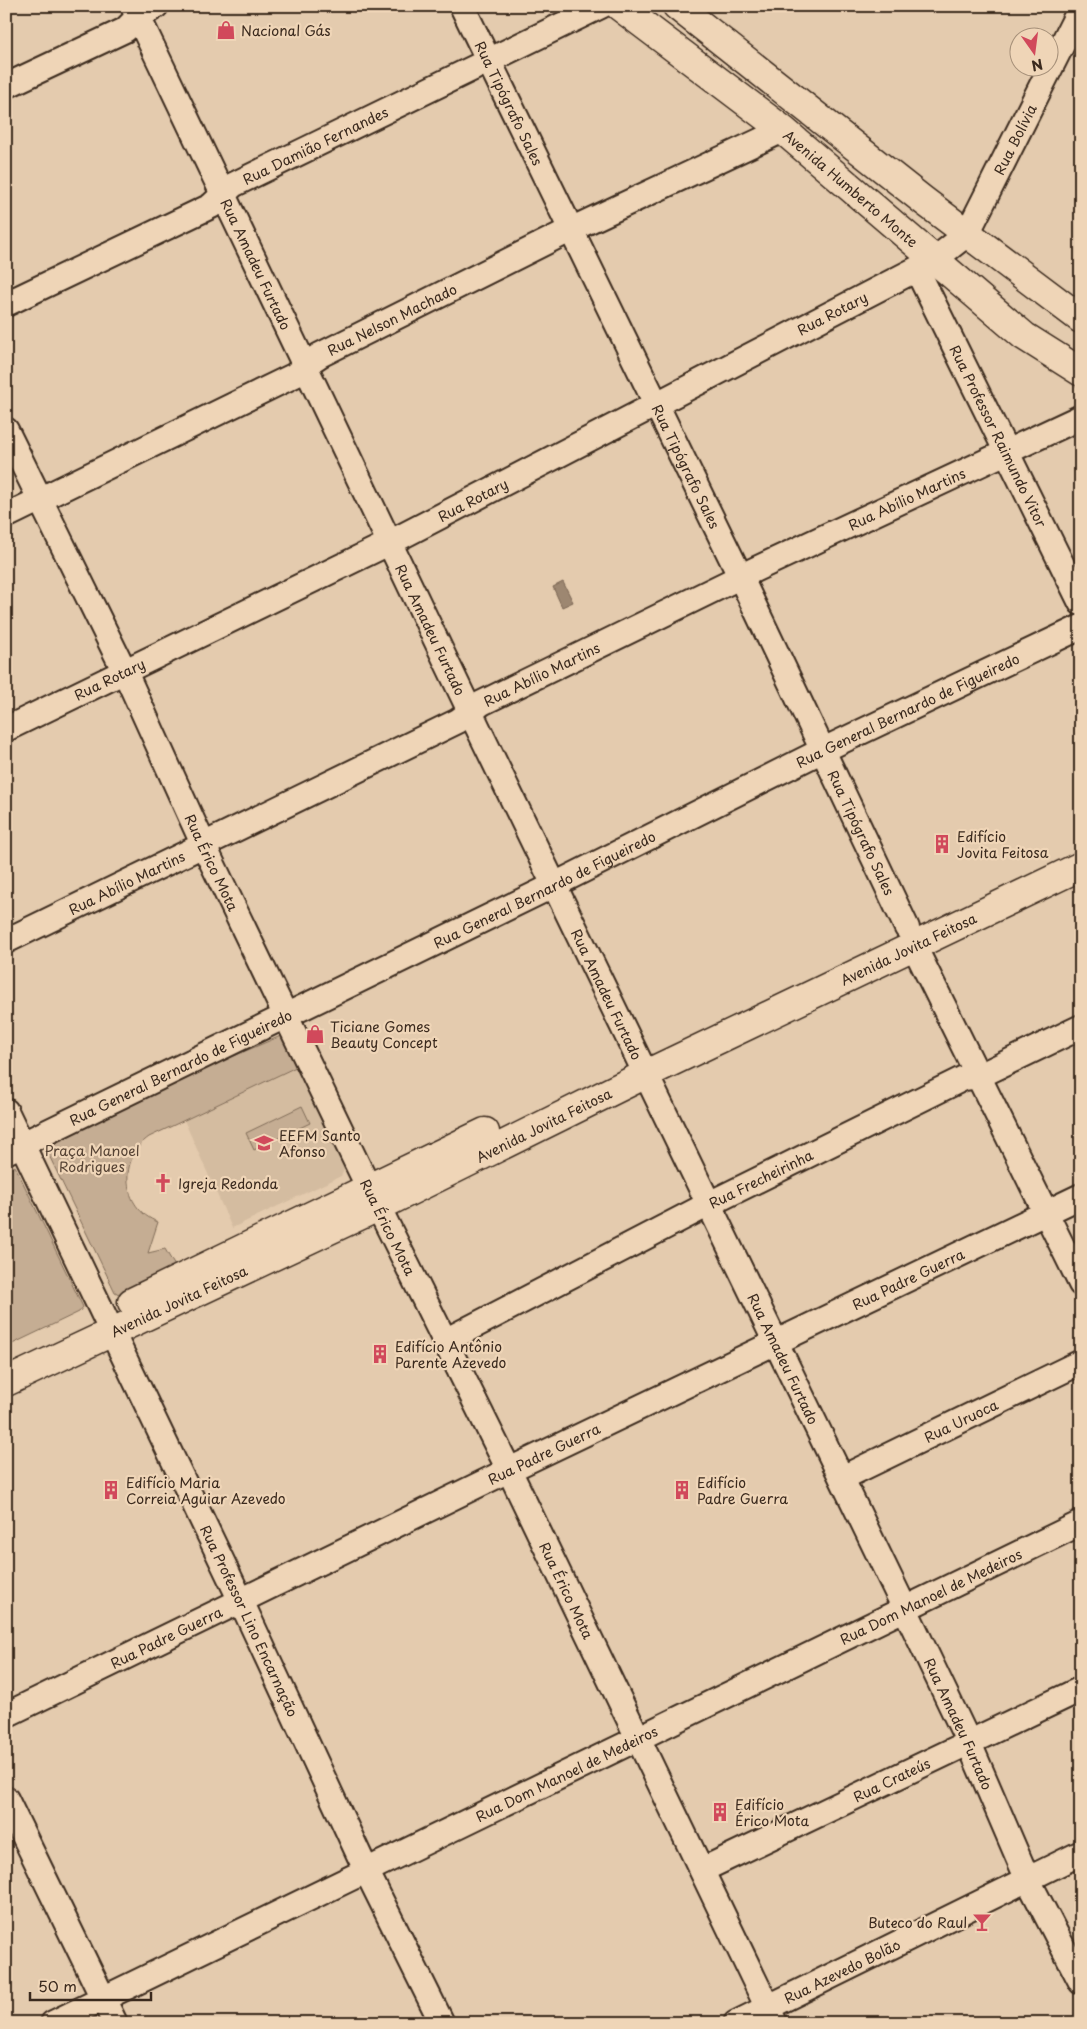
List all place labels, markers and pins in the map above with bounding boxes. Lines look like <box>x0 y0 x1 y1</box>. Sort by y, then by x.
shop icon: Nacional Gás <box>215 19 237 41</box>
place label: Nacional Gás <box>241 20 331 41</box>
place label: Edifício Jovita Feitosa <box>957 826 1049 863</box>
building icon: Edifício Jovita Feitosa <box>931 833 953 855</box>
place label: Ticiane Gomes Beauty Concept <box>330 1016 438 1053</box>
shop icon: Ticiane Gomes Beauty Concept <box>304 1023 326 1045</box>
place label: EEFM Santo Afonso <box>279 1125 361 1162</box>
school or university icon: EEFM Santo Afonso <box>253 1132 275 1154</box>
church icon: Igreja Redonda <box>152 1172 174 1194</box>
place label: Igreja Redonda <box>178 1173 278 1194</box>
place label: Edifício Antônio Parente Azevedo <box>395 1336 507 1373</box>
building icon: Edifício Antônio Parente Azevedo <box>369 1343 391 1365</box>
place label: Edifício Maria Correia Aguiar Azevedo <box>126 1472 286 1509</box>
place label: Edifício Padre Guerra <box>697 1472 788 1509</box>
building icon: Edifício Maria Correia Aguiar Azevedo <box>100 1479 122 1501</box>
building icon: Edifício Padre Guerra <box>671 1479 693 1501</box>
place label: Edifício Érico Mota <box>735 1794 810 1831</box>
building icon: Edifício Érico Mota <box>709 1801 731 1823</box>
bar icon: Buteco do Raul <box>971 1911 993 1933</box>
place label: Buteco do Raul <box>868 1912 967 1933</box>

